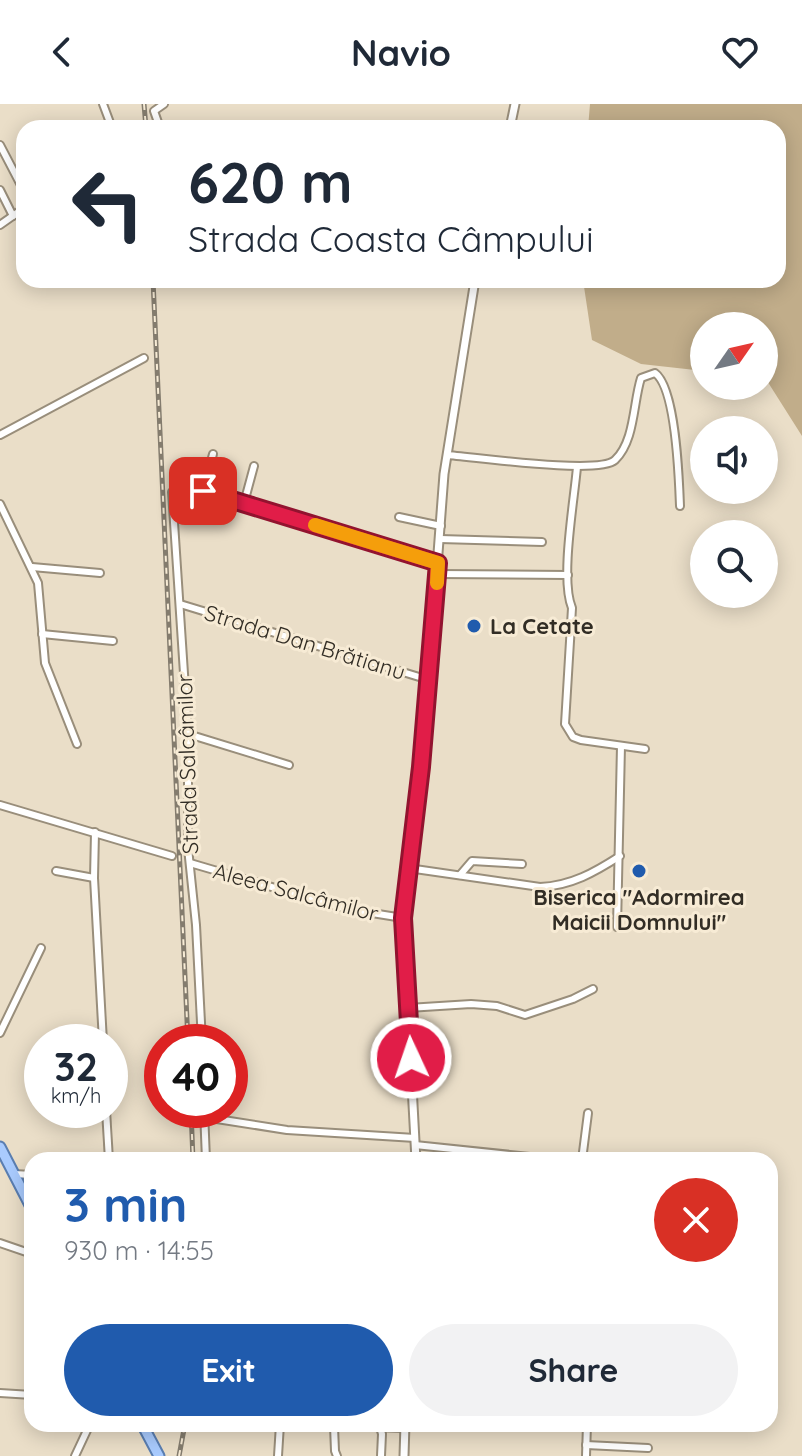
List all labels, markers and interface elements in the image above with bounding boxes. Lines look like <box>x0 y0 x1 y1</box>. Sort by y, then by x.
icon: back <box>40 30 84 74</box>
text: Navio <box>351 30 451 75</box>
icon: heart <box>718 30 762 74</box>
text: 620 m <box>188 147 353 217</box>
icon: left <box>56 152 160 256</box>
text: Strada Coasta Câmpului <box>188 216 594 261</box>
north arrow <box>690 312 778 400</box>
map controls <box>690 312 778 608</box>
button: sound <box>690 416 778 504</box>
pin <box>169 457 237 525</box>
icon: arrive <box>181 469 225 513</box>
button: search <box>690 520 778 608</box>
street label: Strada Dan Brătianu <box>201 598 409 686</box>
place label: La Cetate <box>490 612 594 640</box>
marker: La Cetate <box>465 617 483 635</box>
street label: Strada Salcâmilor <box>170 673 204 855</box>
street label: Aleea Salcâmilor <box>210 856 382 928</box>
marker: Biserica "Adormirea Maicii Domnului" <box>630 862 648 880</box>
place label: Biserica "Adormirea Maicii Domnului" <box>533 883 745 936</box>
position arrow <box>369 1016 453 1100</box>
speed limit sign: 40 <box>144 1024 248 1128</box>
text: 32 <box>54 1041 98 1091</box>
text: km/h <box>51 1083 101 1108</box>
text: 3 min <box>64 1174 187 1234</box>
button: close <box>654 1178 738 1262</box>
text: 930 m · 14:55 <box>64 1234 214 1267</box>
button: Exit <box>64 1324 393 1416</box>
button: Share <box>409 1324 738 1416</box>

